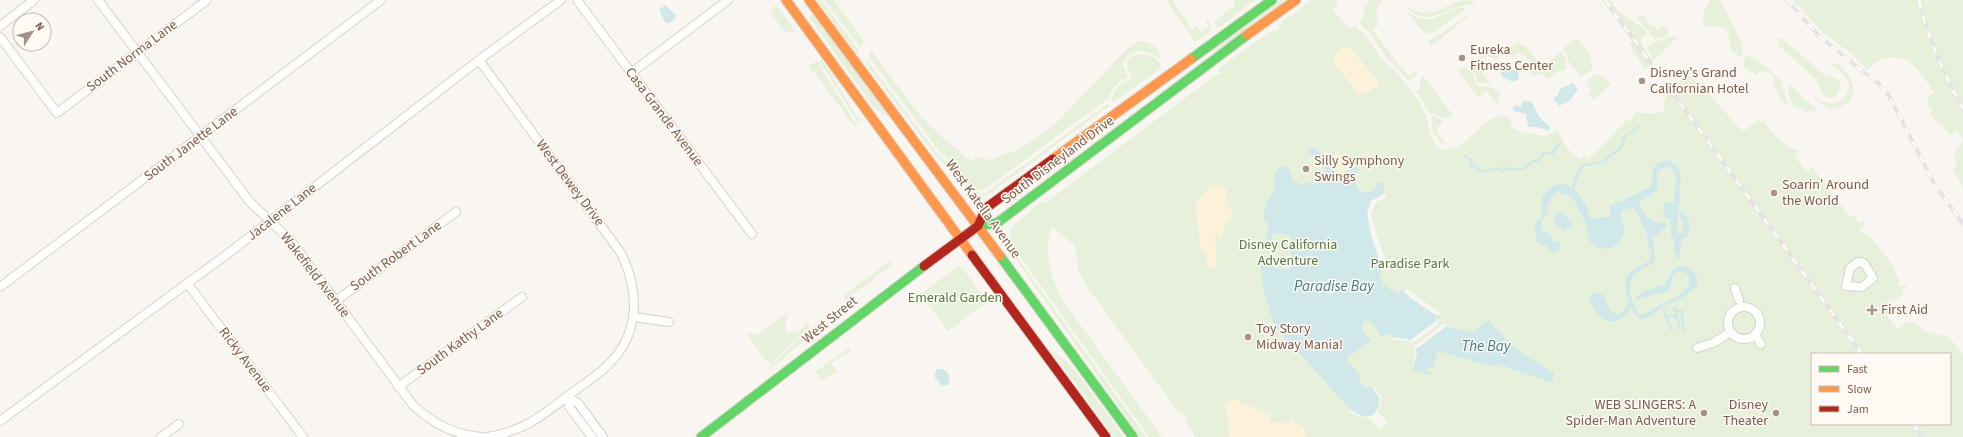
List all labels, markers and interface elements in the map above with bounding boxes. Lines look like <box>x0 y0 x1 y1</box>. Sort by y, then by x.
north arrow <box>12 12 52 52</box>
street label: South Norma Lane <box>82 15 182 97</box>
text: N <box>31 19 48 34</box>
place label: Eureka Fitness Center <box>1470 40 1553 76</box>
marker: Eureka Fitness Center <box>1457 53 1467 63</box>
street label: Casa Grande Avenue <box>620 63 708 171</box>
place label: Disney's Grand Californian Hotel <box>1650 63 1749 99</box>
marker: Disney's Grand Californian Hotel <box>1637 76 1647 86</box>
street label: South Janette Lane <box>140 102 242 186</box>
street label: South Disneyland Drive <box>998 111 1118 209</box>
street label: West Dewey Drive <box>531 136 609 230</box>
place label: Silly Symphony Swings <box>1314 151 1405 187</box>
street label: West Katella Avenue <box>940 156 1026 263</box>
marker: Silly Symphony Swings <box>1301 164 1311 174</box>
place label: Soarin' Around the World <box>1782 175 1869 211</box>
street label: Jacalene Lane <box>243 178 321 246</box>
marker: Soarin' Around the World <box>1769 188 1779 198</box>
street label: South Robert Lane <box>346 216 446 296</box>
street label: Wakefield Avenue <box>275 228 355 322</box>
park label: Disney California Adventure <box>1239 235 1337 271</box>
park label: Paradise Park <box>1371 254 1450 274</box>
water label: Paradise Bay <box>1294 276 1375 297</box>
park label: Emerald Garden <box>908 288 1002 308</box>
street label: West Street <box>798 291 862 349</box>
place label: First Aid <box>1881 300 1928 320</box>
street label: South Kathy Lane <box>412 304 508 380</box>
marker: First Aid <box>1866 304 1878 316</box>
place label: Toy Story Midway Mania! <box>1256 319 1343 355</box>
street label: Ricky Avenue <box>214 323 276 397</box>
marker: Toy Story Midway Mania! <box>1243 332 1253 342</box>
water label: The Bay <box>1462 336 1512 357</box>
legend <box>1811 353 1951 425</box>
text: Fast <box>1847 361 1867 378</box>
text: Slow <box>1847 381 1872 398</box>
place label: WEB SLINGERS: A Spider-Man Adventure <box>1566 395 1696 431</box>
place label: Disney Theater <box>1723 395 1768 431</box>
text: Jam <box>1847 401 1869 418</box>
marker: WEB SLINGERS: A Spider-Man Adventure <box>1699 408 1709 418</box>
marker: Disney Theater <box>1771 408 1781 418</box>

